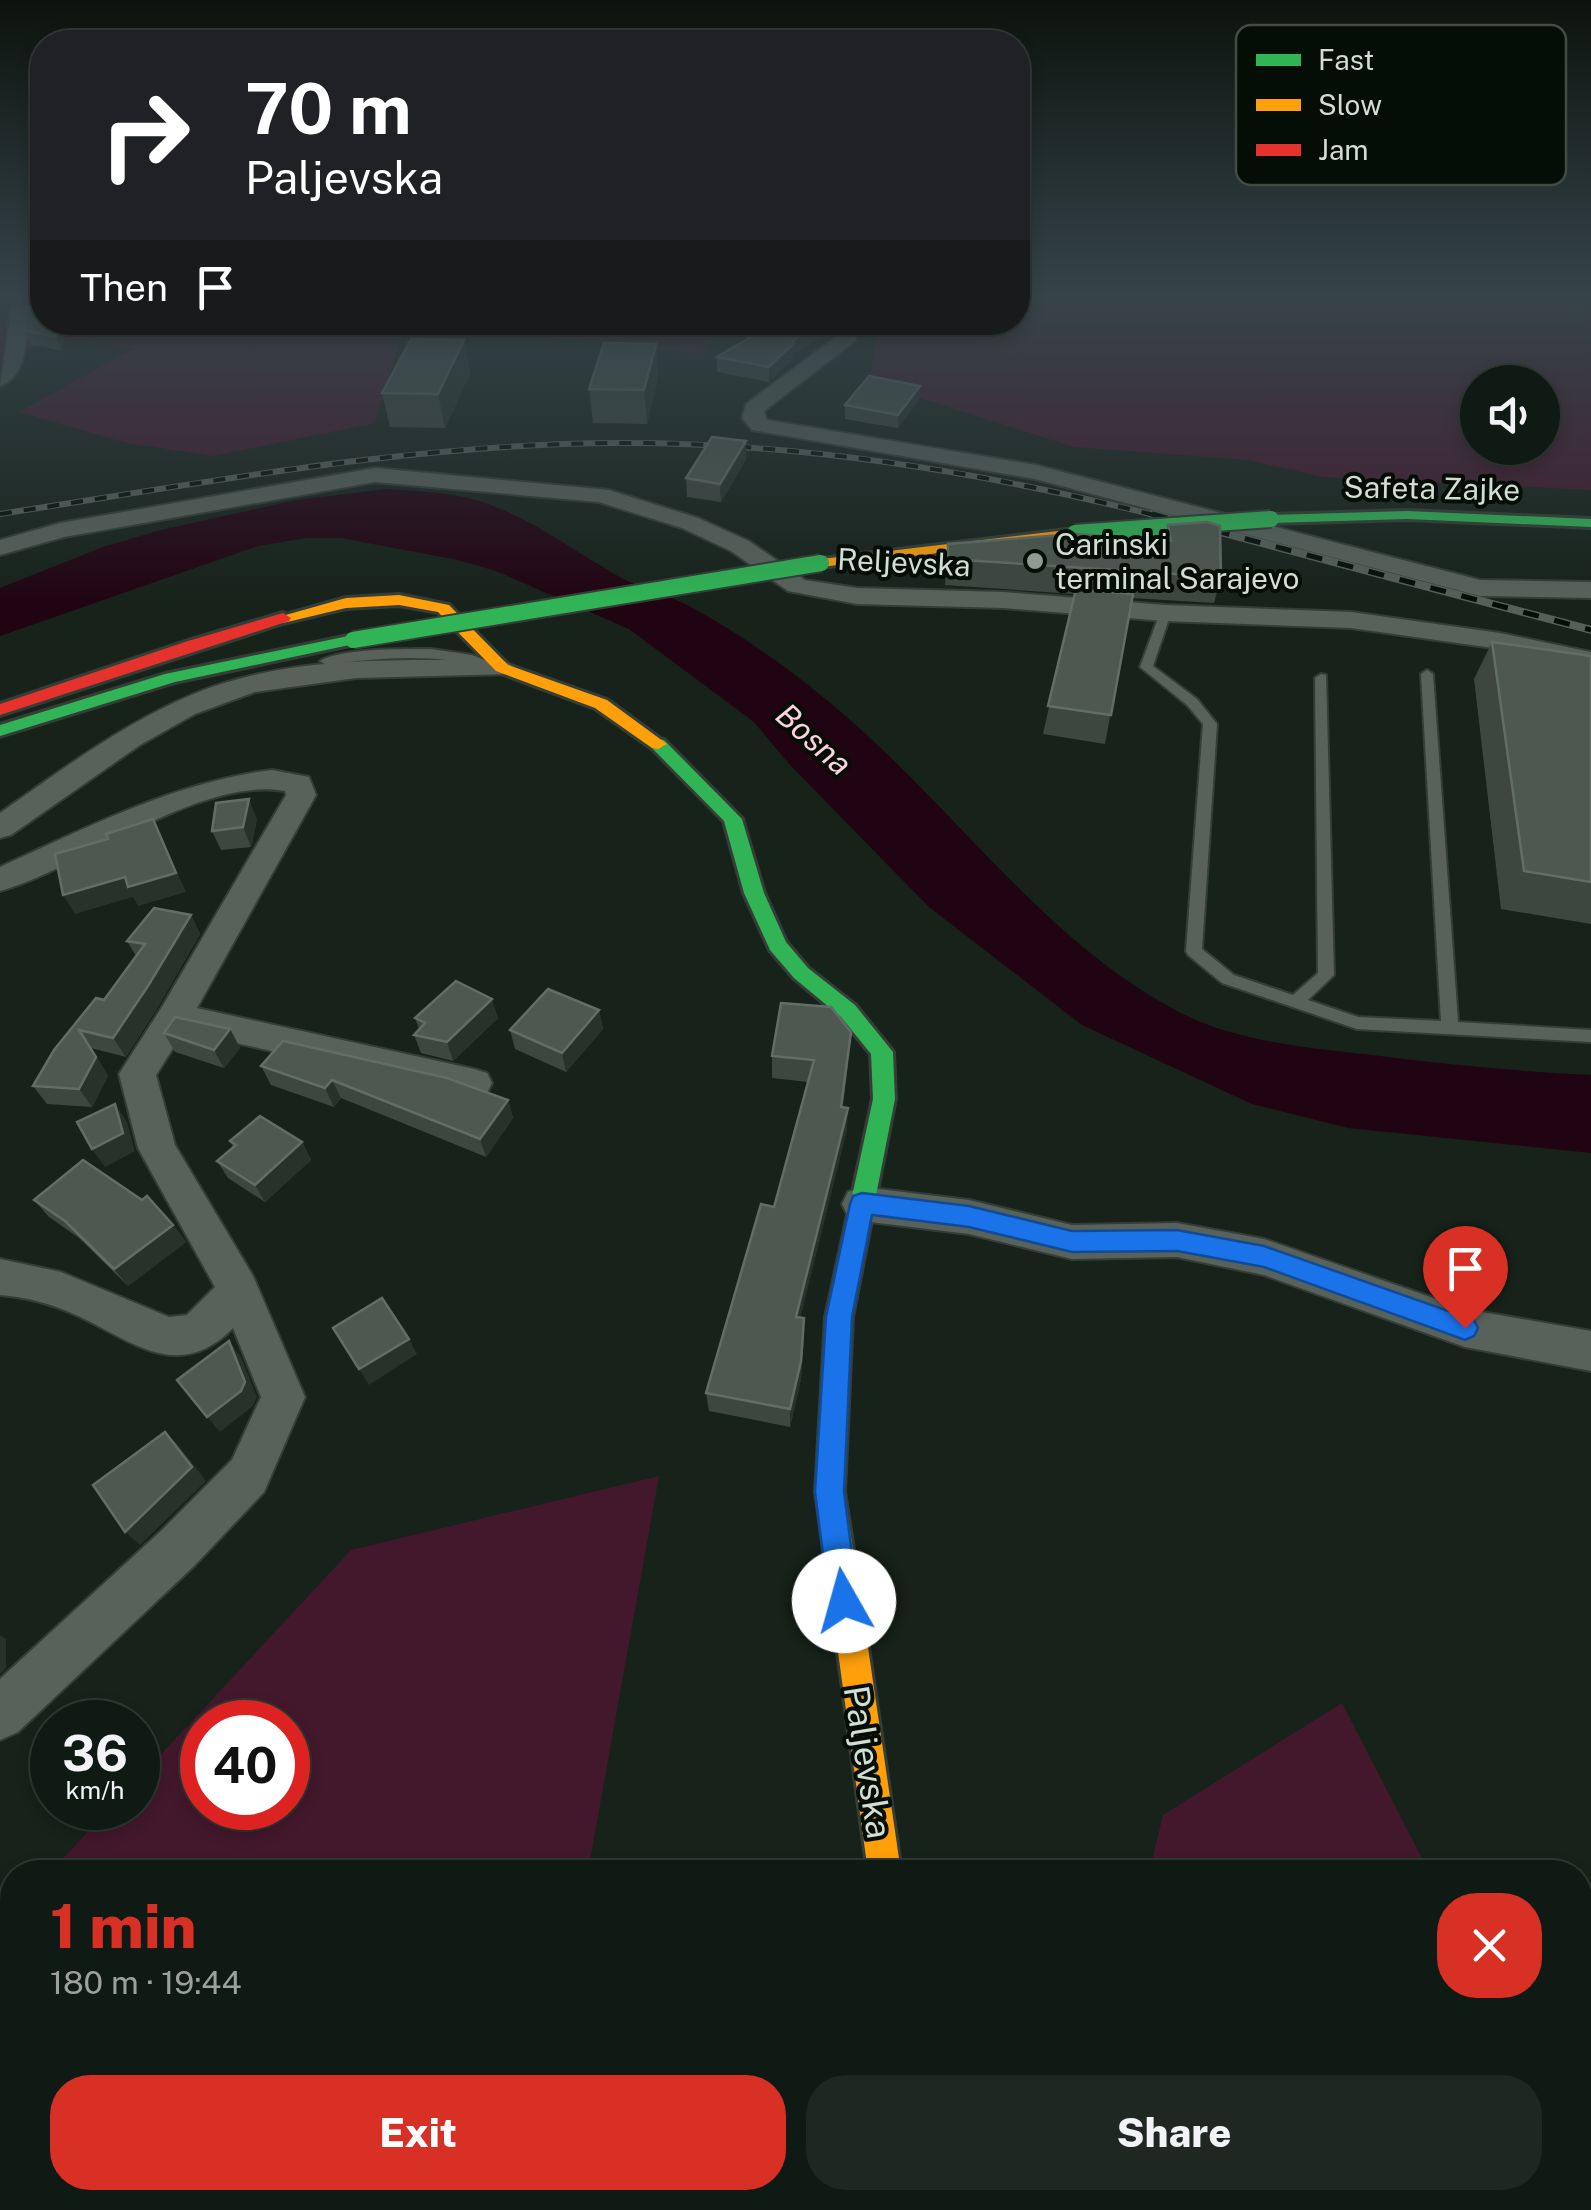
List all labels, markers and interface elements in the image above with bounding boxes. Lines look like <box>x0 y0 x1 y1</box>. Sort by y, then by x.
legend <box>1236 25 1566 185</box>
text: Fast <box>1318 43 1374 76</box>
text: 70 m <box>245 67 412 150</box>
icon: right <box>80 70 210 200</box>
text: Slow <box>1318 88 1382 121</box>
text: Jam <box>1318 133 1369 166</box>
text: Paljevska <box>245 151 443 204</box>
icon: arrive <box>188 260 243 315</box>
text: Then <box>80 265 168 310</box>
map controls <box>1460 365 1560 465</box>
button: sound <box>1460 365 1560 465</box>
street label: Safeta Zajke <box>1343 468 1521 508</box>
place label: Carinski terminal Sarajevo <box>1055 526 1300 596</box>
street label: Reljevska <box>836 541 972 583</box>
marker: Carinski terminal Sarajevo <box>1024 550 1046 572</box>
water label: Bosna <box>769 696 859 782</box>
pin <box>1423 1226 1508 1329</box>
icon: arrive <box>1438 1241 1493 1296</box>
position arrow <box>792 1549 896 1653</box>
street label: Paljevska <box>836 1683 900 1841</box>
speed limit sign: 40 <box>180 1700 310 1830</box>
text: 36 <box>62 1723 128 1782</box>
text: km/h <box>66 1775 124 1805</box>
text: 1 min <box>50 1891 197 1962</box>
button: close <box>1437 1893 1542 1998</box>
text: 180 m · 19:44 <box>50 1964 242 2001</box>
button: Exit <box>50 2075 786 2190</box>
button: Share <box>806 2075 1542 2190</box>

